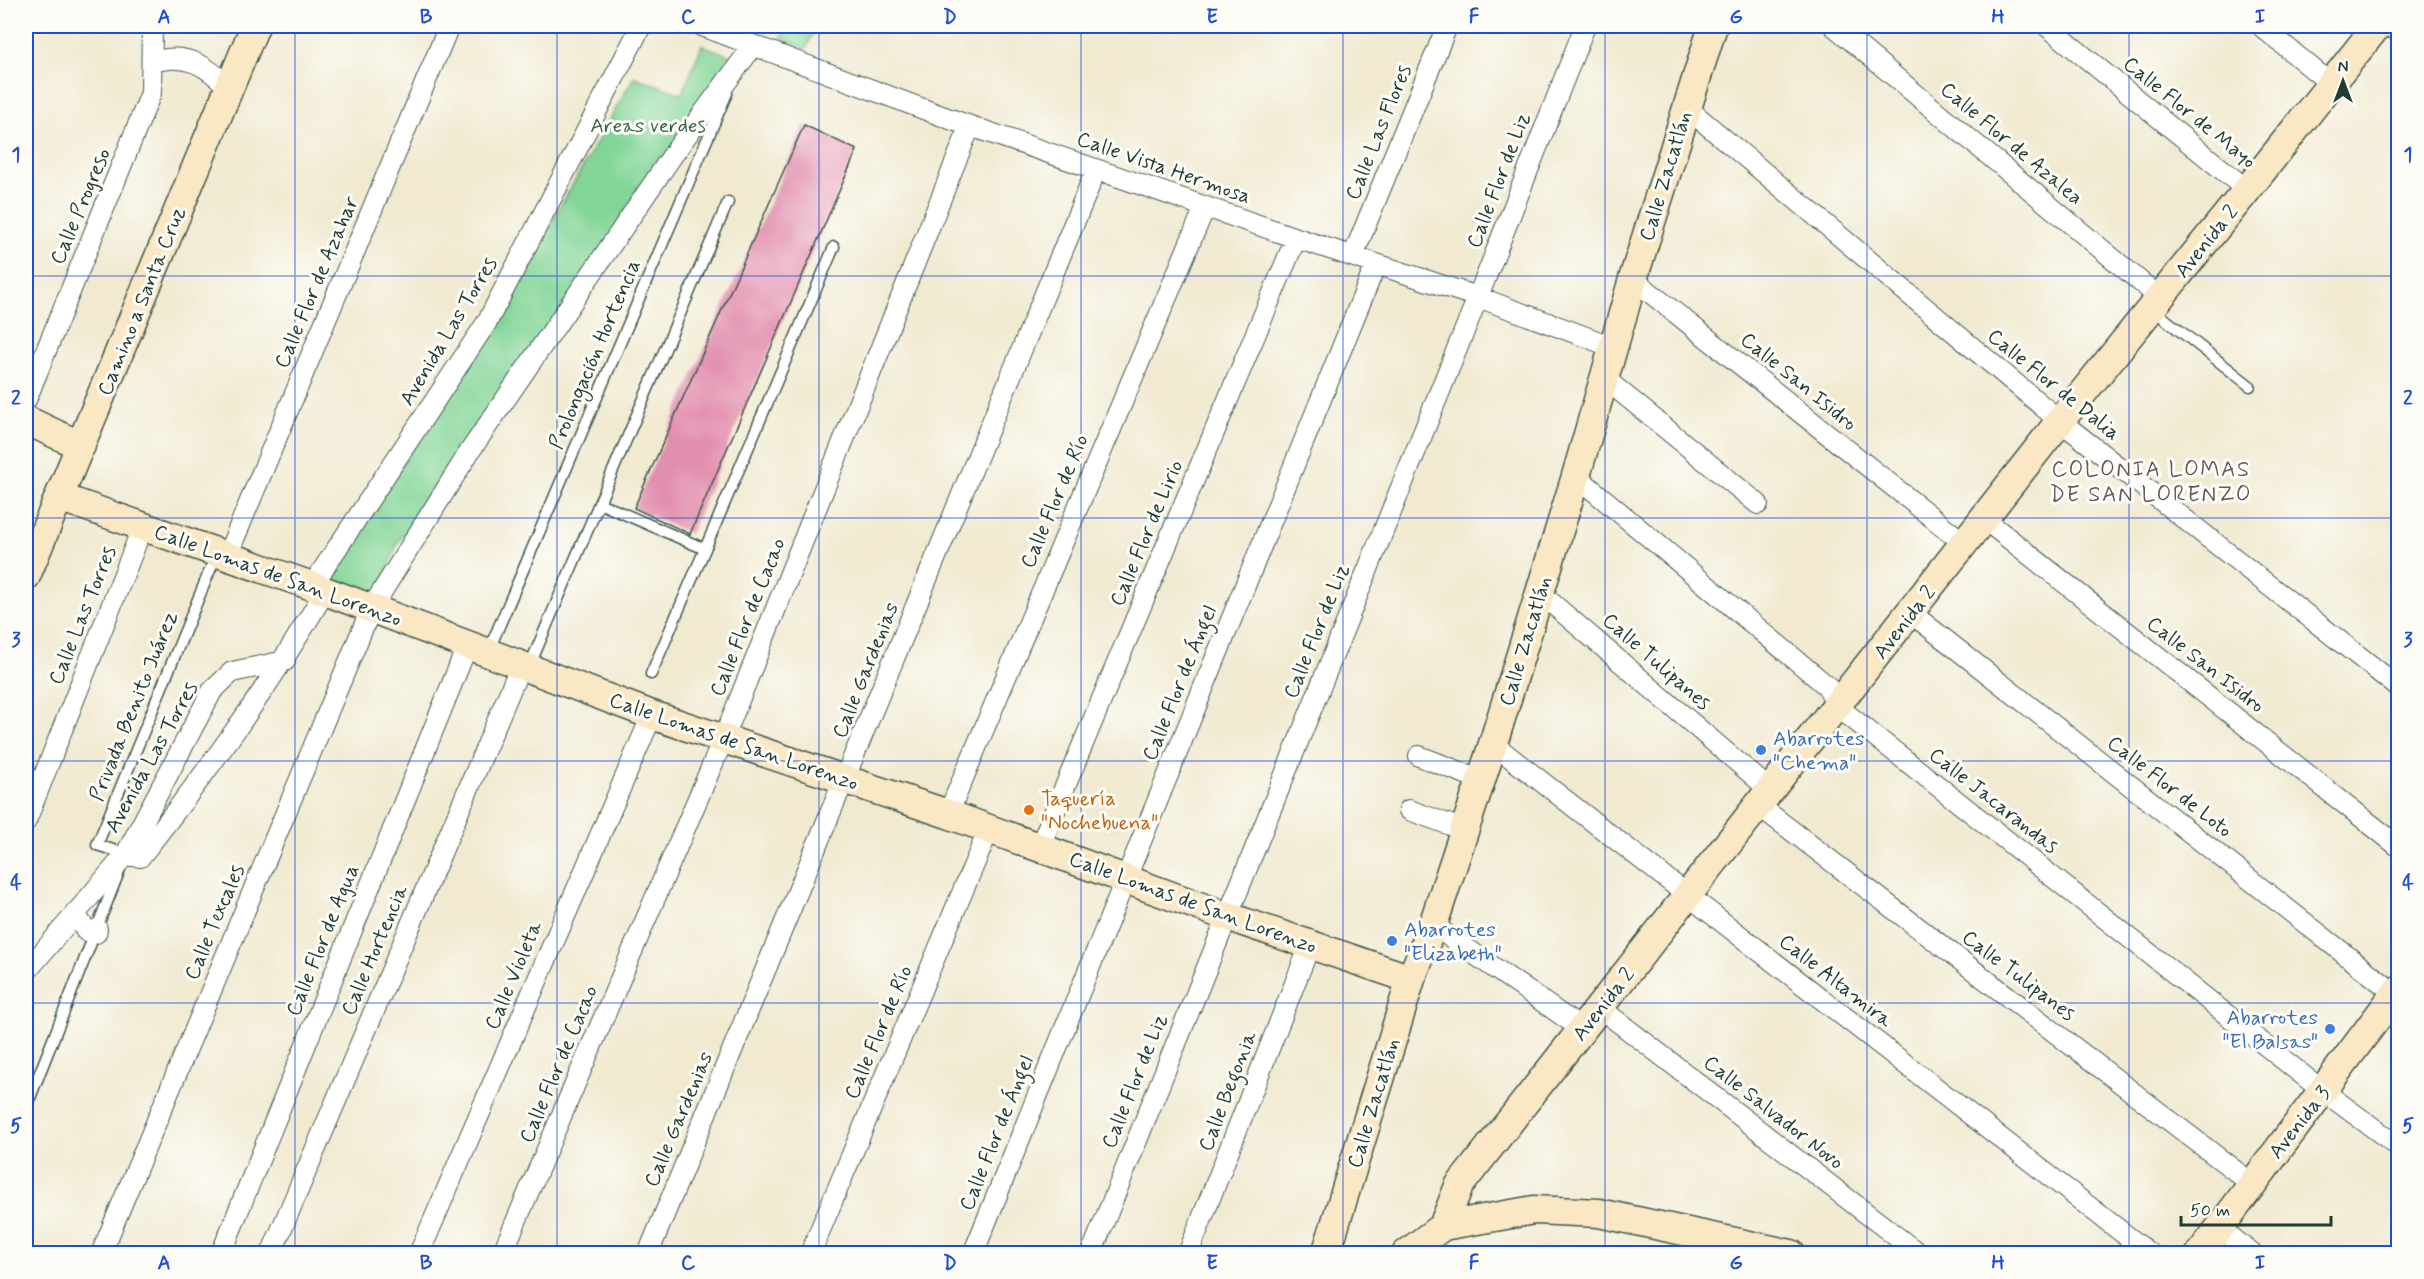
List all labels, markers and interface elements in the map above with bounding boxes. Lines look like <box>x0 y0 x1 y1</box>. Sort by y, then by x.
text: A <box>157 4 171 31</box>
text: B <box>420 4 433 31</box>
text: C <box>681 4 696 31</box>
text: D <box>943 4 957 31</box>
text: E <box>1206 4 1218 31</box>
text: F <box>1469 4 1480 31</box>
text: G <box>1729 4 1743 31</box>
text: H <box>1991 4 2005 31</box>
text: I <box>2255 4 2265 31</box>
street label: Calle Flor de Mayo <box>2117 50 2262 175</box>
north arrow <box>2313 51 2373 111</box>
text: N <box>2338 57 2348 78</box>
street label: Calle Las Flores <box>1339 61 1419 204</box>
street label: Calle Flor de Azalea <box>1934 76 2089 212</box>
street label: Calle Flor de Liz <box>1460 108 1538 252</box>
street label: Calle Zacatlán <box>1633 108 1699 245</box>
park label: Areas verdes <box>590 112 706 140</box>
street label: Calle Vista Hermosa <box>1073 125 1255 211</box>
text: 1 <box>12 142 20 169</box>
text: 1 <box>2404 142 2412 169</box>
street label: Calle Progreso <box>44 144 118 269</box>
street label: Calle Flor de Azahar <box>268 192 366 373</box>
street label: Avenida 2 <box>2169 199 2245 284</box>
street label: Camino a Santa Cruz <box>91 202 193 400</box>
street label: Avenida Las Torres <box>393 252 504 411</box>
street label: Prolongación Hortencia <box>542 255 649 454</box>
street label: Calle Flor de Dalia <box>1981 323 2126 447</box>
street label: Calle San Isidro <box>1734 326 1863 438</box>
text: 2 <box>11 385 21 412</box>
text: 2 <box>2403 385 2413 412</box>
street label: Calle Flor de Río <box>1014 430 1096 573</box>
street label: Calle Flor de Lirio <box>1104 456 1190 611</box>
district label: COLONIA LOMAS DE SAN LORENZO <box>2050 456 2252 509</box>
street label: Calle Lomas de San Lorenzo <box>150 518 405 634</box>
street label: Calle Flor de Cacao <box>703 534 793 701</box>
street label: Calle Las Torres <box>42 542 124 689</box>
street label: Calle Flor de Liz <box>1277 560 1357 703</box>
street label: Calle Zacatlán <box>1493 573 1559 710</box>
street label: Avenida 2 <box>1867 580 1942 665</box>
street label: Calle Gardenias <box>826 598 906 743</box>
street label: Calle Flor de Ángel <box>1136 602 1226 766</box>
street label: Privada Benito Juárez <box>83 607 185 805</box>
street label: Calle Tulipanes <box>1596 607 1717 717</box>
street label: Calle San Isidro <box>2141 610 2270 720</box>
text: 3 <box>11 627 21 654</box>
text: 3 <box>2403 627 2413 654</box>
street label: Avenida Las Torres <box>99 677 205 838</box>
street label: Calle Lomas de San Lorenzo <box>605 686 862 798</box>
place label: Abarrotes "Chema" <box>1773 725 1864 777</box>
street label: Calle Flor de Loto <box>2101 729 2238 844</box>
street label: Calle Jacarandas <box>1923 741 2064 860</box>
marker: Abarrotes "Chema" <box>1754 743 1768 757</box>
place label: Taquería "Nochebuena" <box>1041 785 1158 837</box>
marker: Taquería "Nochebuena" <box>1022 803 1036 817</box>
street label: Calle Lomas de San Lorenzo <box>1065 845 1320 961</box>
street label: Calle Texcales <box>178 860 252 984</box>
street label: Calle Flor de Agua <box>280 860 366 1020</box>
text: 4 <box>10 870 22 897</box>
text: 4 <box>2402 870 2414 897</box>
street label: Calle Hortencia <box>335 880 415 1020</box>
street label: Calle Violeta <box>478 916 550 1034</box>
place label: Abarrotes "Elizabeth" <box>1404 916 1502 968</box>
street label: Calle Tulipanes <box>1956 924 2081 1028</box>
street label: Calle Altamira <box>1773 928 1898 1034</box>
marker: Abarrotes "Elizabeth" <box>1385 934 1399 948</box>
street label: Calle Flor de Río <box>838 961 920 1104</box>
street label: Avenida 2 <box>1566 962 1641 1047</box>
street label: Calle Flor de Cacao <box>513 981 605 1147</box>
place label: Abarrotes "El Balsas" <box>2222 1004 2318 1056</box>
street label: Calle Flor de Liz <box>1095 1010 1175 1153</box>
marker: Abarrotes "El Balsas" <box>2323 1022 2337 1036</box>
street label: Calle Begonia <box>1192 1027 1266 1156</box>
street label: Calle Zacatlán <box>1341 1035 1407 1172</box>
street label: Calle Gardenias <box>638 1048 720 1191</box>
street label: Calle Salvador Novo <box>1697 1049 1849 1177</box>
street label: Calle Flor de Ángel <box>953 1052 1043 1216</box>
street label: Avenida 3 <box>2262 1080 2337 1165</box>
text: 5 <box>10 1113 22 1140</box>
text: 5 <box>2402 1113 2414 1140</box>
scale bar <box>2181 1189 2331 1227</box>
text: 50 m <box>2190 1199 2230 1223</box>
text: A <box>157 1250 171 1277</box>
text: B <box>420 1250 433 1277</box>
text: C <box>681 1250 696 1277</box>
text: D <box>943 1250 957 1277</box>
text: E <box>1206 1250 1218 1277</box>
text: F <box>1469 1250 1480 1277</box>
text: G <box>1729 1250 1743 1277</box>
text: H <box>1991 1250 2005 1277</box>
text: I <box>2255 1250 2265 1277</box>

